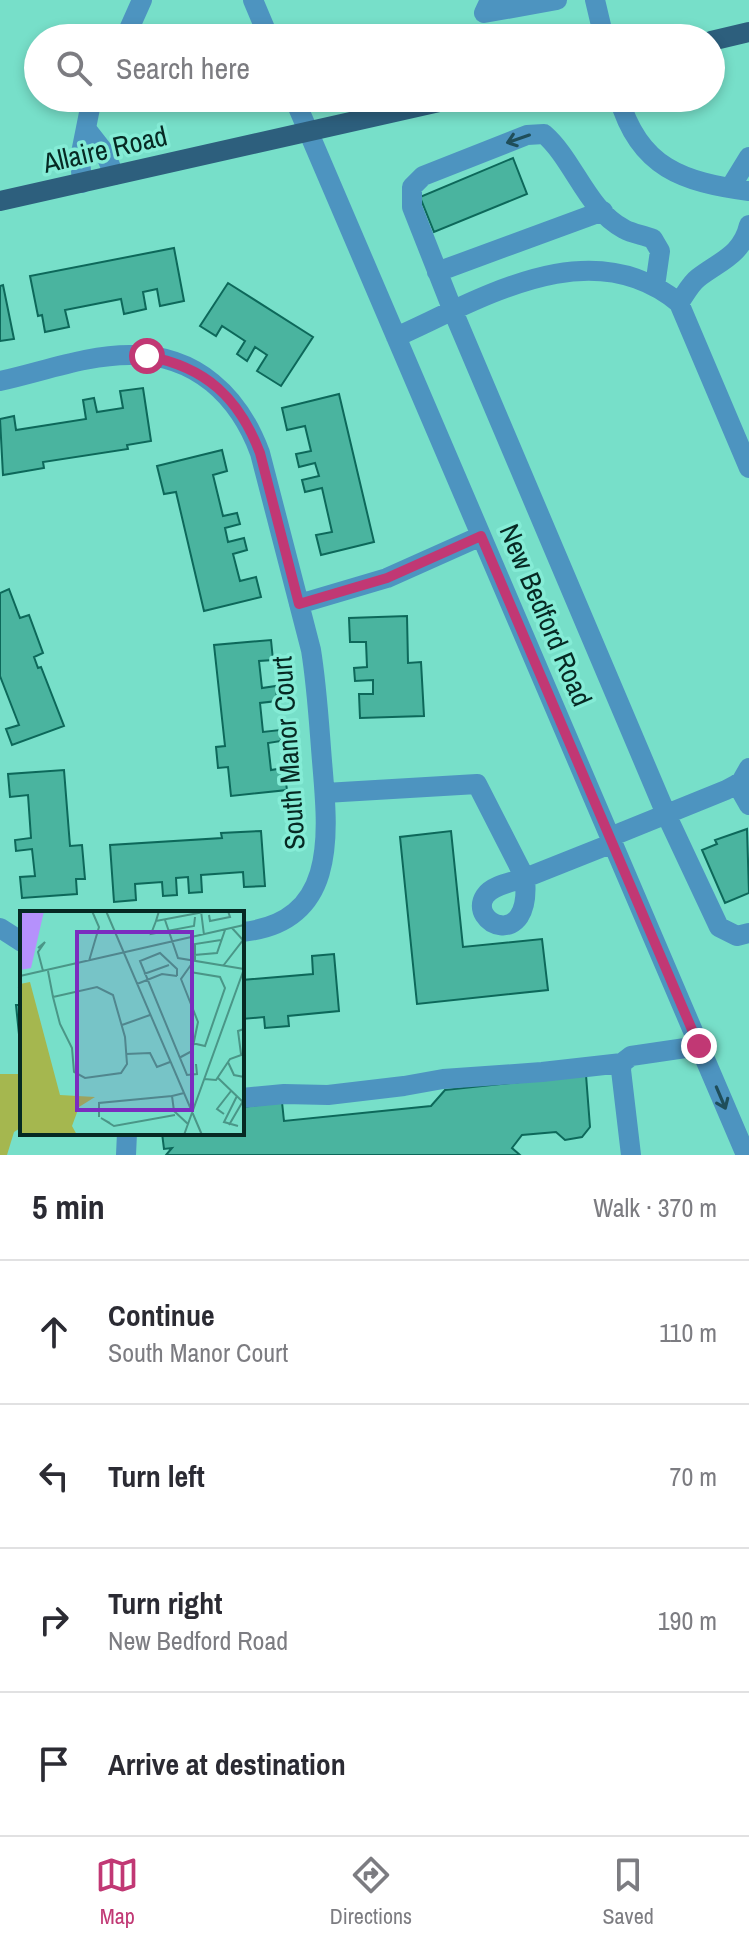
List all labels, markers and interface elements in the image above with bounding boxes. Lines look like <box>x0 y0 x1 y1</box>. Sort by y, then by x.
search box <box>24 24 725 112</box>
icon: search <box>52 46 96 90</box>
text: Search here <box>116 48 250 88</box>
street label: Allaire Road <box>38 116 171 182</box>
one-way arrow <box>506 133 531 147</box>
route start <box>129 338 165 374</box>
street label: New Bedford Road <box>491 518 601 712</box>
street label: South Manor Court <box>262 655 314 851</box>
inset map <box>20 911 244 1135</box>
route end <box>681 1028 717 1064</box>
one-way arrow <box>715 1085 730 1110</box>
text: 5 min <box>32 1184 105 1230</box>
text: Walk · 370 m <box>593 1190 717 1225</box>
text: Continue <box>108 1295 215 1335</box>
icon: ahead <box>32 1310 76 1354</box>
text: 110 m <box>659 1315 717 1350</box>
text: South Manor Court <box>108 1335 288 1370</box>
icon: left <box>32 1454 76 1498</box>
text: Turn left <box>108 1456 205 1496</box>
text: 70 m <box>670 1459 717 1494</box>
text: Turn right <box>108 1583 222 1623</box>
icon: right <box>32 1598 76 1642</box>
text: 190 m <box>658 1603 717 1638</box>
text: New Bedford Road <box>108 1623 288 1658</box>
icon: arrive <box>32 1742 76 1786</box>
text: Arrive at destination <box>108 1744 346 1784</box>
tab: Map <box>95 1853 139 1931</box>
tab: Directions <box>330 1853 412 1931</box>
tab: Saved <box>603 1853 654 1931</box>

